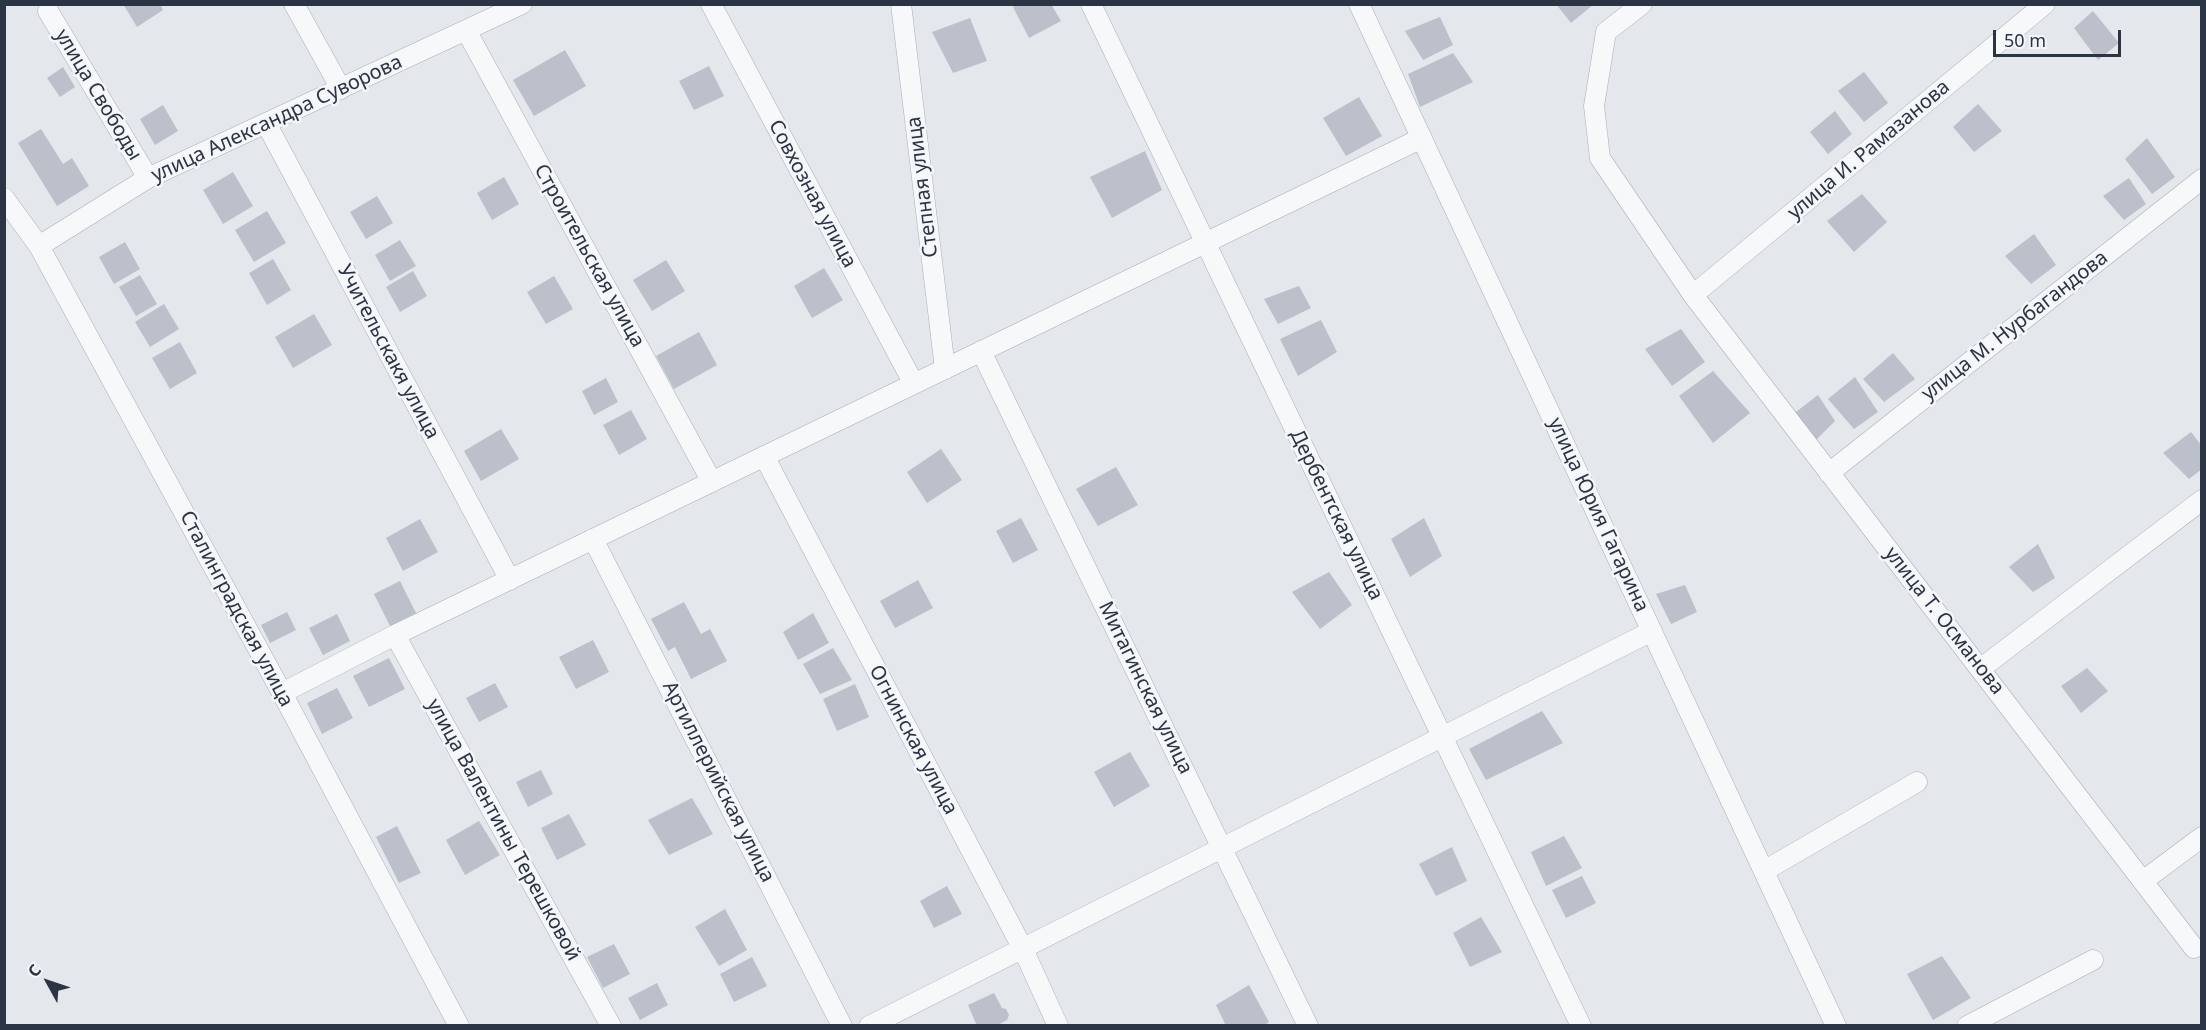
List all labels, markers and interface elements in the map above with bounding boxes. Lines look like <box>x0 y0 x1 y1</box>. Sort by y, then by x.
scale bar <box>1996 18 2124 56</box>
street label: улица Свободы <box>49 25 147 165</box>
text: 50 m <box>2004 28 2046 52</box>
street label: улица Александра Суворова <box>148 50 406 188</box>
street label: улица И. Рамазанова <box>1783 75 1955 225</box>
street label: Степная улица <box>902 115 944 259</box>
street label: Совхозная улица <box>763 116 861 272</box>
street label: Строительская улица <box>529 160 649 352</box>
street label: улица М. Нурбагандова <box>1917 246 2113 406</box>
street label: Учительскакя улица <box>332 261 444 443</box>
street label: улица Юрия Гагарина <box>1542 414 1654 616</box>
street label: Дербентская улица <box>1284 426 1388 604</box>
street label: Сталинградская улица <box>174 507 298 711</box>
street label: улица Т. Османова <box>1879 542 2009 700</box>
street label: Митагинская улица <box>1093 598 1197 778</box>
street label: Огнинская улица <box>864 661 962 819</box>
street label: Артиллерийская улица <box>657 677 779 887</box>
street label: улица Валентины Терешковой <box>421 695 585 965</box>
north arrow <box>18 952 78 1012</box>
text: С <box>22 959 46 981</box>

